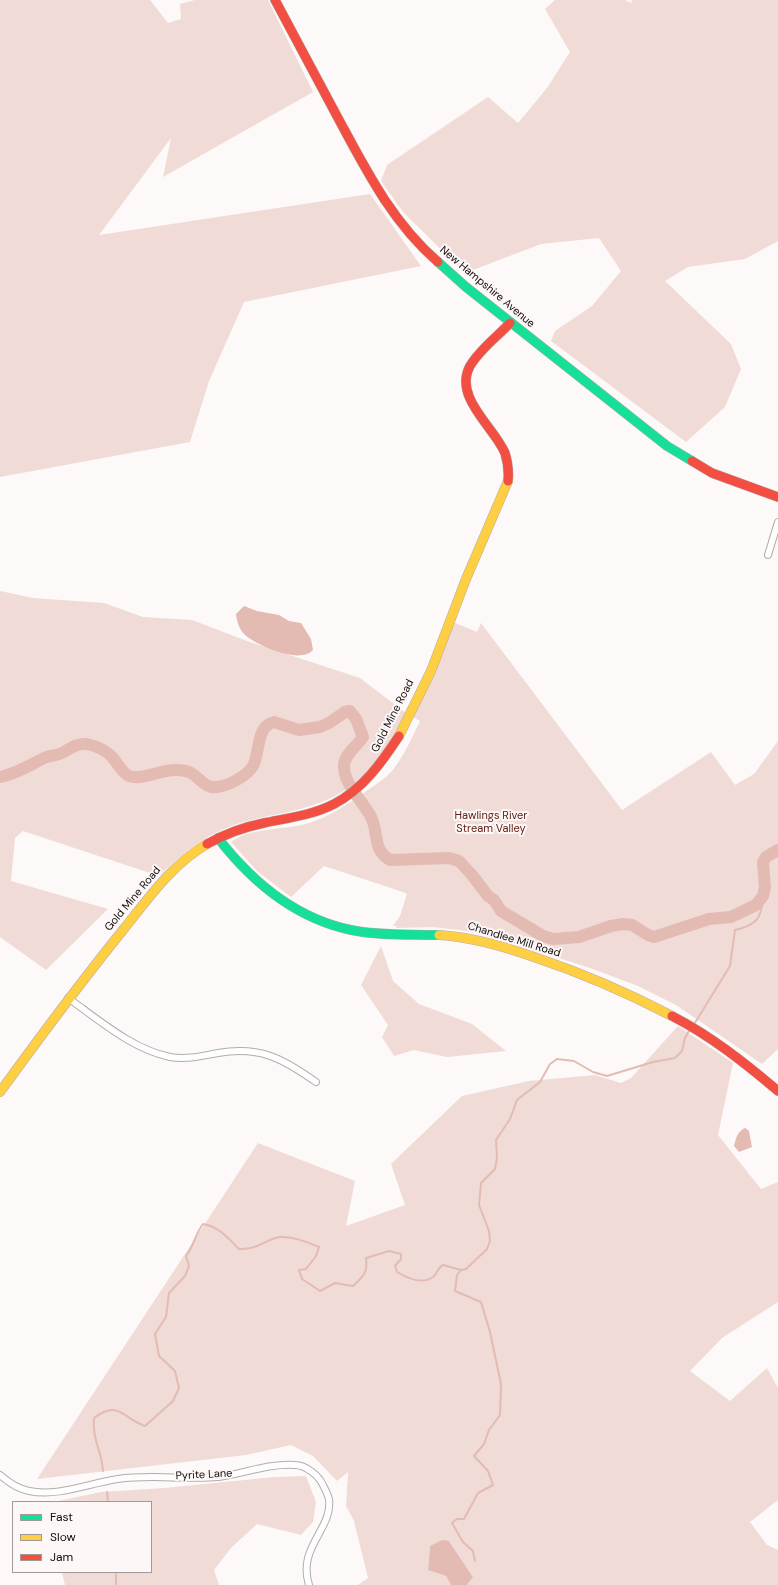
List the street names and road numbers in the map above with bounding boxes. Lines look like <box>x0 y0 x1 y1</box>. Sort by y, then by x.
street label: New Hampshire Avenue <box>437 243 537 331</box>
street label: Gold Mine Road <box>369 677 417 755</box>
street label: Gold Mine Road <box>102 864 164 934</box>
street label: Chandlee Mill Road <box>466 920 562 960</box>
street label: Pyrite Lane <box>175 1467 233 1483</box>

